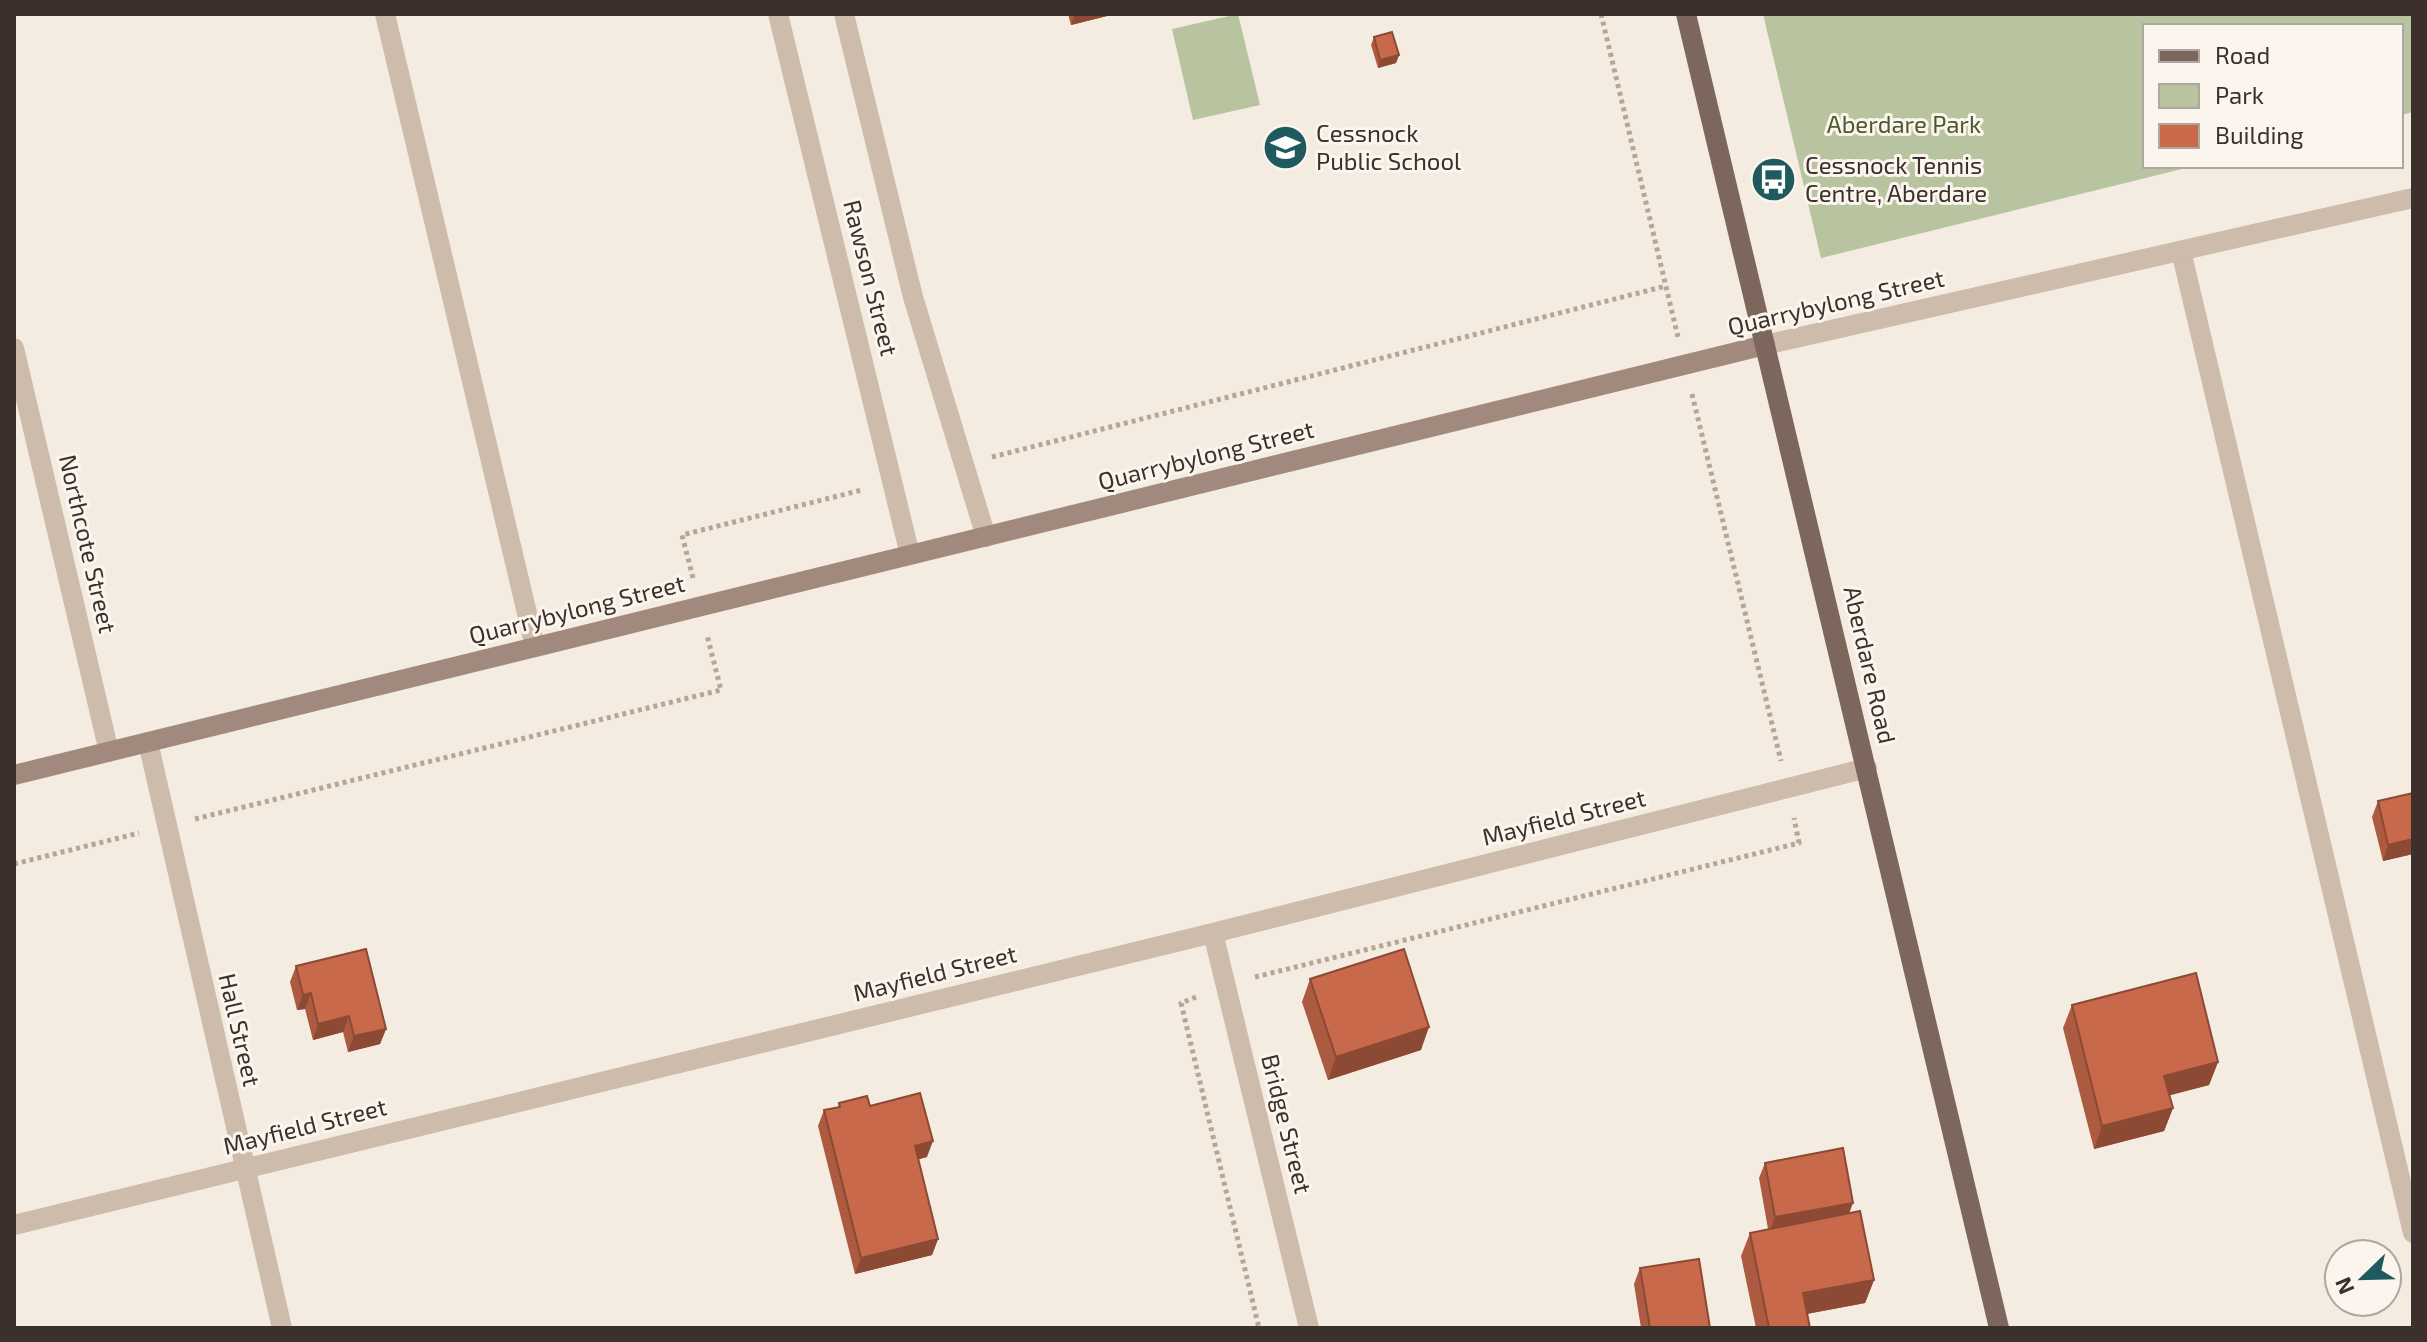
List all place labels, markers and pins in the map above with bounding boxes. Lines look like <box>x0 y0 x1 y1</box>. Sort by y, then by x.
place label: Cessnock Public School <box>1316 118 1461 175</box>
school or university icon: Cessnock Public School <box>1261 124 1309 172</box>
place label: Cessnock Tennis Centre, Aberdare <box>1805 150 1987 207</box>
bus stop icon: Cessnock Tennis Centre, Aberdare <box>1750 156 1798 204</box>

